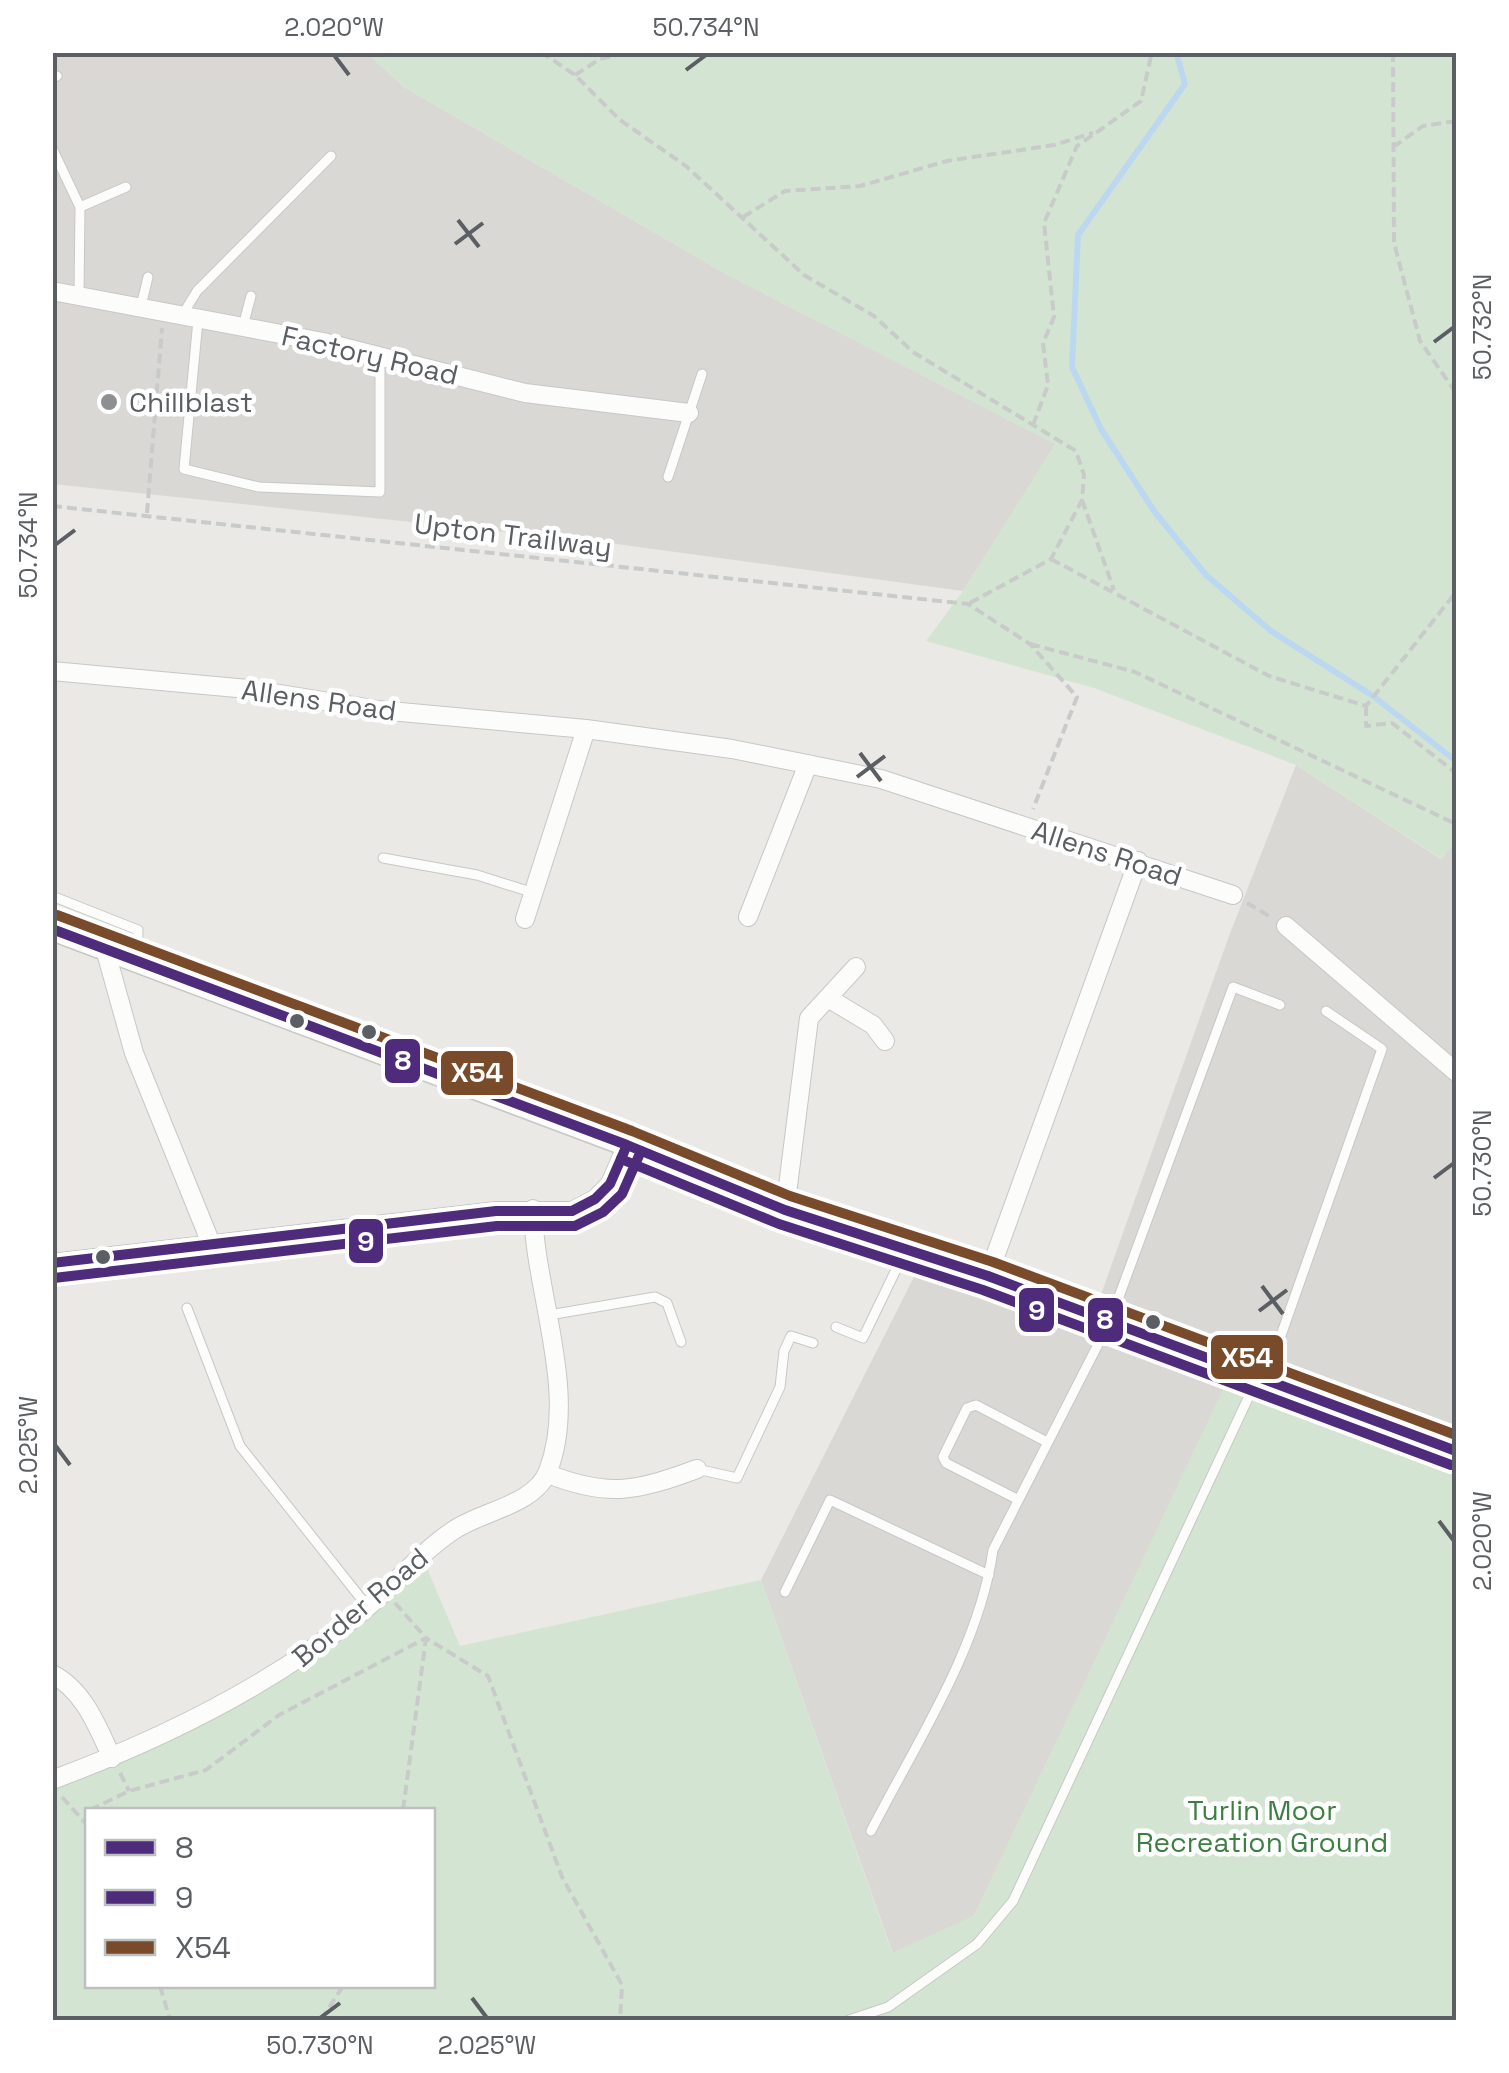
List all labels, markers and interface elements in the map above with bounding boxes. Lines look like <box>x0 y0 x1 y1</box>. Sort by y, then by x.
text: 2.020°W <box>284 11 384 43</box>
text: 50.734°N <box>652 11 760 43</box>
text: 50.732°N <box>1466 274 1498 380</box>
street label: Factory Road <box>278 317 462 393</box>
place label: Chillblast <box>129 384 253 420</box>
marker: Chillblast <box>98 391 120 413</box>
text: 50.734°N <box>12 491 44 599</box>
street label: Upton Trailway <box>412 505 614 565</box>
street label: Allens Road <box>239 671 399 729</box>
street label: Allens Road <box>1027 812 1187 894</box>
unlabelled marker <box>287 1011 307 1031</box>
unlabelled marker <box>359 1022 379 1042</box>
line badge: 8 <box>383 1037 422 1085</box>
text: 8 <box>395 1042 412 1078</box>
line badge: X54 <box>439 1049 515 1097</box>
text: X54 <box>451 1054 504 1090</box>
text: 50.730°N <box>1466 1109 1498 1217</box>
line badge: 9 <box>347 1217 385 1265</box>
text: 9 <box>357 1223 375 1259</box>
unlabelled marker <box>93 1247 113 1267</box>
line badge: 9 <box>1017 1286 1056 1334</box>
text: 9 <box>1028 1292 1046 1328</box>
line badge: 8 <box>1086 1296 1125 1344</box>
text: 8 <box>1097 1301 1114 1337</box>
unlabelled marker <box>1143 1312 1163 1332</box>
line badge: X54 <box>1209 1333 1285 1381</box>
text: X54 <box>1221 1339 1274 1375</box>
text: 2.025°W <box>12 1396 44 1494</box>
text: 2.020°W <box>1466 1491 1498 1591</box>
street label: Border Road <box>284 1540 436 1674</box>
park label: Turlin Moor Recreation Ground <box>1136 1792 1388 1860</box>
legend <box>85 1808 435 1988</box>
text: 8 <box>175 1828 194 1867</box>
text: 9 <box>175 1878 193 1917</box>
text: X54 <box>175 1928 231 1967</box>
text: 50.730°N <box>266 2029 374 2061</box>
text: 2.025°W <box>438 2029 536 2061</box>

